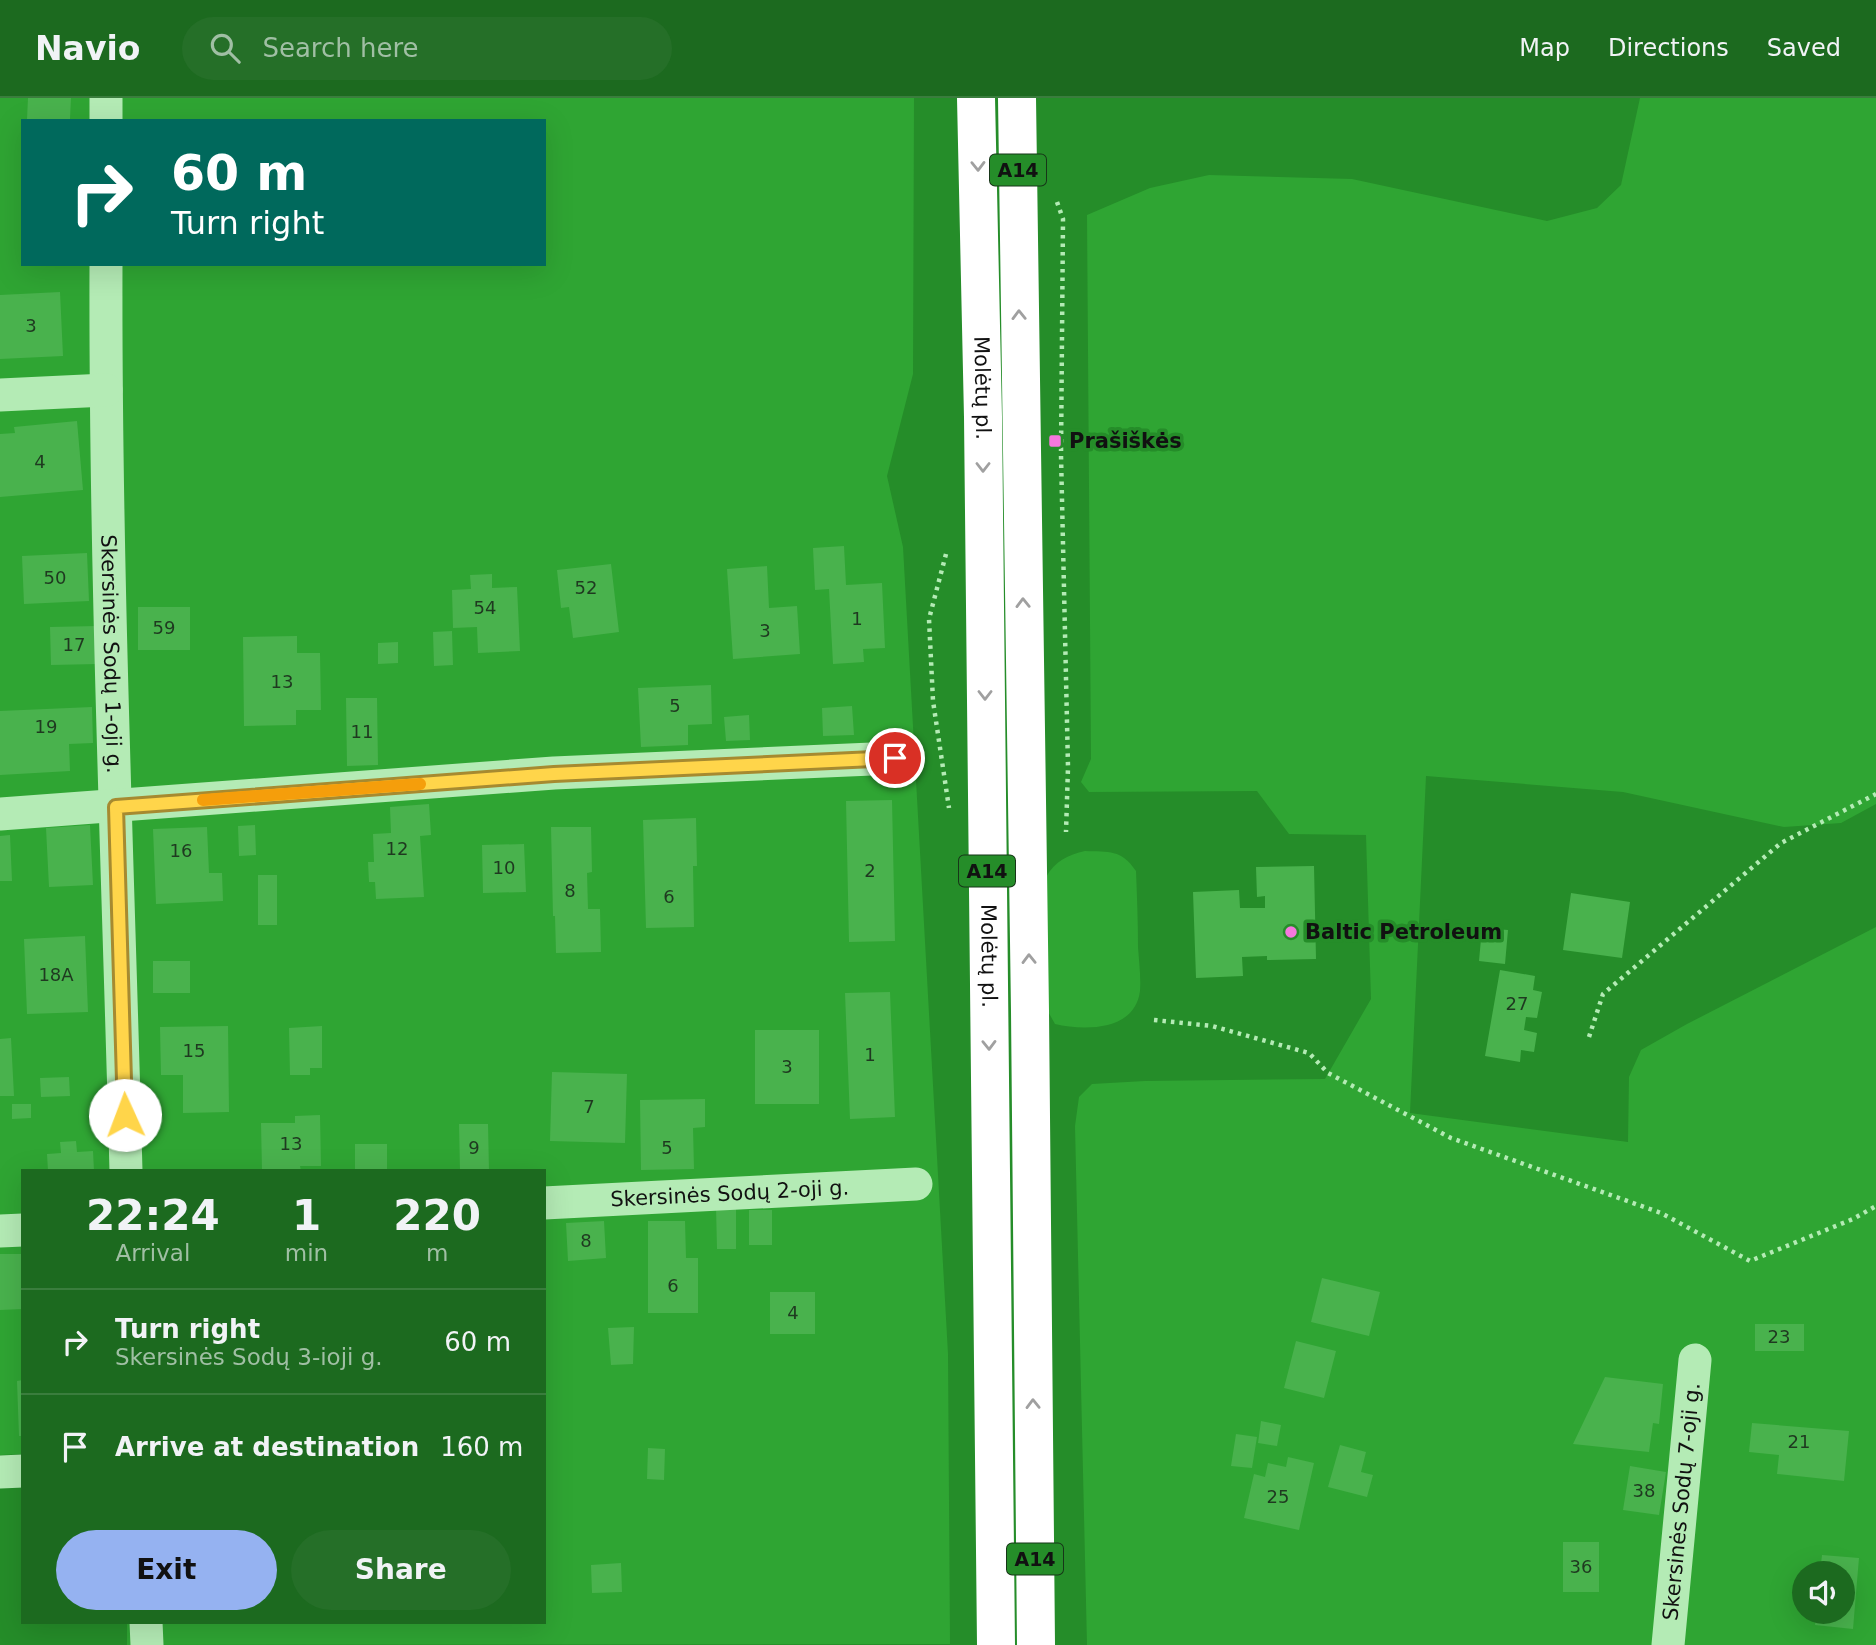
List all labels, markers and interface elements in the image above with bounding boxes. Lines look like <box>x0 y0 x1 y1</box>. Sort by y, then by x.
search box <box>182 17 672 80</box>
text: Navio <box>35 29 140 68</box>
icon: search <box>206 29 244 67</box>
text: Search here <box>262 33 419 63</box>
text: Map <box>1519 34 1570 62</box>
text: Directions <box>1608 34 1729 62</box>
text: Saved <box>1767 34 1841 62</box>
text: 60 m <box>171 145 307 202</box>
icon: right <box>56 147 147 238</box>
road number: A14 <box>990 155 1046 186</box>
one-way arrow <box>970 161 985 172</box>
text: Turn right <box>171 204 324 242</box>
one-way arrow <box>1012 309 1027 320</box>
house number: 3 <box>25 315 37 336</box>
street label: Molėtų pl. <box>969 336 995 440</box>
place label: Prašiškės <box>1069 429 1182 453</box>
marker: Prašiškės <box>1047 433 1063 449</box>
house number: 4 <box>34 451 46 472</box>
one-way arrow <box>975 462 991 473</box>
street label: Skersinės Sodų 1-oji g. <box>96 534 126 774</box>
house number: 50 <box>44 567 66 588</box>
house number: 52 <box>575 577 597 598</box>
house number: 54 <box>474 597 496 618</box>
one-way arrow <box>1016 597 1031 608</box>
house number: 1 <box>851 608 863 629</box>
house number: 59 <box>153 617 175 638</box>
house number: 3 <box>759 620 771 641</box>
house number: 17 <box>63 634 85 655</box>
house number: 13 <box>271 671 293 692</box>
one-way arrow <box>977 690 993 700</box>
house number: 5 <box>669 695 681 716</box>
house number: 19 <box>35 716 57 737</box>
house number: 11 <box>351 721 373 742</box>
pin <box>865 728 925 788</box>
icon: arrive <box>876 739 914 777</box>
house number: 12 <box>386 838 408 859</box>
house number: 16 <box>170 840 192 861</box>
road number: A14 <box>959 856 1015 886</box>
house number: 10 <box>493 857 515 878</box>
house number: 2 <box>864 860 876 881</box>
house number: 8 <box>564 880 576 901</box>
house number: 6 <box>663 886 675 907</box>
street label: Molėtų pl. <box>976 904 1001 1008</box>
place label: Baltic Petroleum <box>1305 920 1502 944</box>
marker: Baltic Petroleum <box>1283 924 1299 940</box>
one-way arrow <box>1021 953 1037 964</box>
house number: 18A <box>38 964 74 985</box>
house number: 27 <box>1506 993 1528 1014</box>
house number: 15 <box>183 1040 205 1061</box>
one-way arrow <box>981 1040 997 1050</box>
house number: 1 <box>864 1044 876 1065</box>
house number: 3 <box>781 1056 793 1077</box>
position arrow <box>88 1078 162 1152</box>
house number: 7 <box>583 1096 595 1117</box>
house number: 13 <box>280 1133 302 1154</box>
house number: 9 <box>468 1137 480 1158</box>
house number: 5 <box>661 1137 673 1158</box>
street label: Skersinės Sodų 2-oji g. <box>610 1175 850 1212</box>
text: 22:24 <box>86 1191 220 1240</box>
text: 1 <box>292 1191 321 1240</box>
text: 220 <box>393 1191 481 1240</box>
house number: 8 <box>580 1230 592 1251</box>
text: Arrival <box>116 1240 190 1266</box>
text: min <box>285 1240 328 1266</box>
text: m <box>426 1240 448 1266</box>
house number: 6 <box>667 1275 679 1296</box>
house number: 4 <box>787 1302 799 1323</box>
text: Turn right <box>115 1314 260 1344</box>
icon: right <box>56 1323 94 1361</box>
house number: 23 <box>1768 1326 1790 1347</box>
text: 60 m <box>444 1327 511 1357</box>
text: Skersinės Sodų 3-ioji g. <box>115 1344 383 1370</box>
street label: Skersinės Sodų 7-oji g. <box>1658 1381 1705 1622</box>
one-way arrow <box>1025 1398 1041 1409</box>
icon: arrive <box>56 1428 94 1466</box>
house number: 21 <box>1788 1431 1810 1452</box>
text: Arrive at destination <box>115 1432 419 1462</box>
text: 160 m <box>440 1432 523 1462</box>
house number: 38 <box>1633 1480 1655 1501</box>
house number: 25 <box>1267 1486 1289 1507</box>
button: Exit <box>56 1530 277 1610</box>
button: Share <box>291 1530 511 1610</box>
road number: A14 <box>1007 1544 1063 1574</box>
house number: 36 <box>1570 1556 1592 1577</box>
map controls <box>1792 1561 1855 1624</box>
button: sound <box>1792 1561 1855 1624</box>

